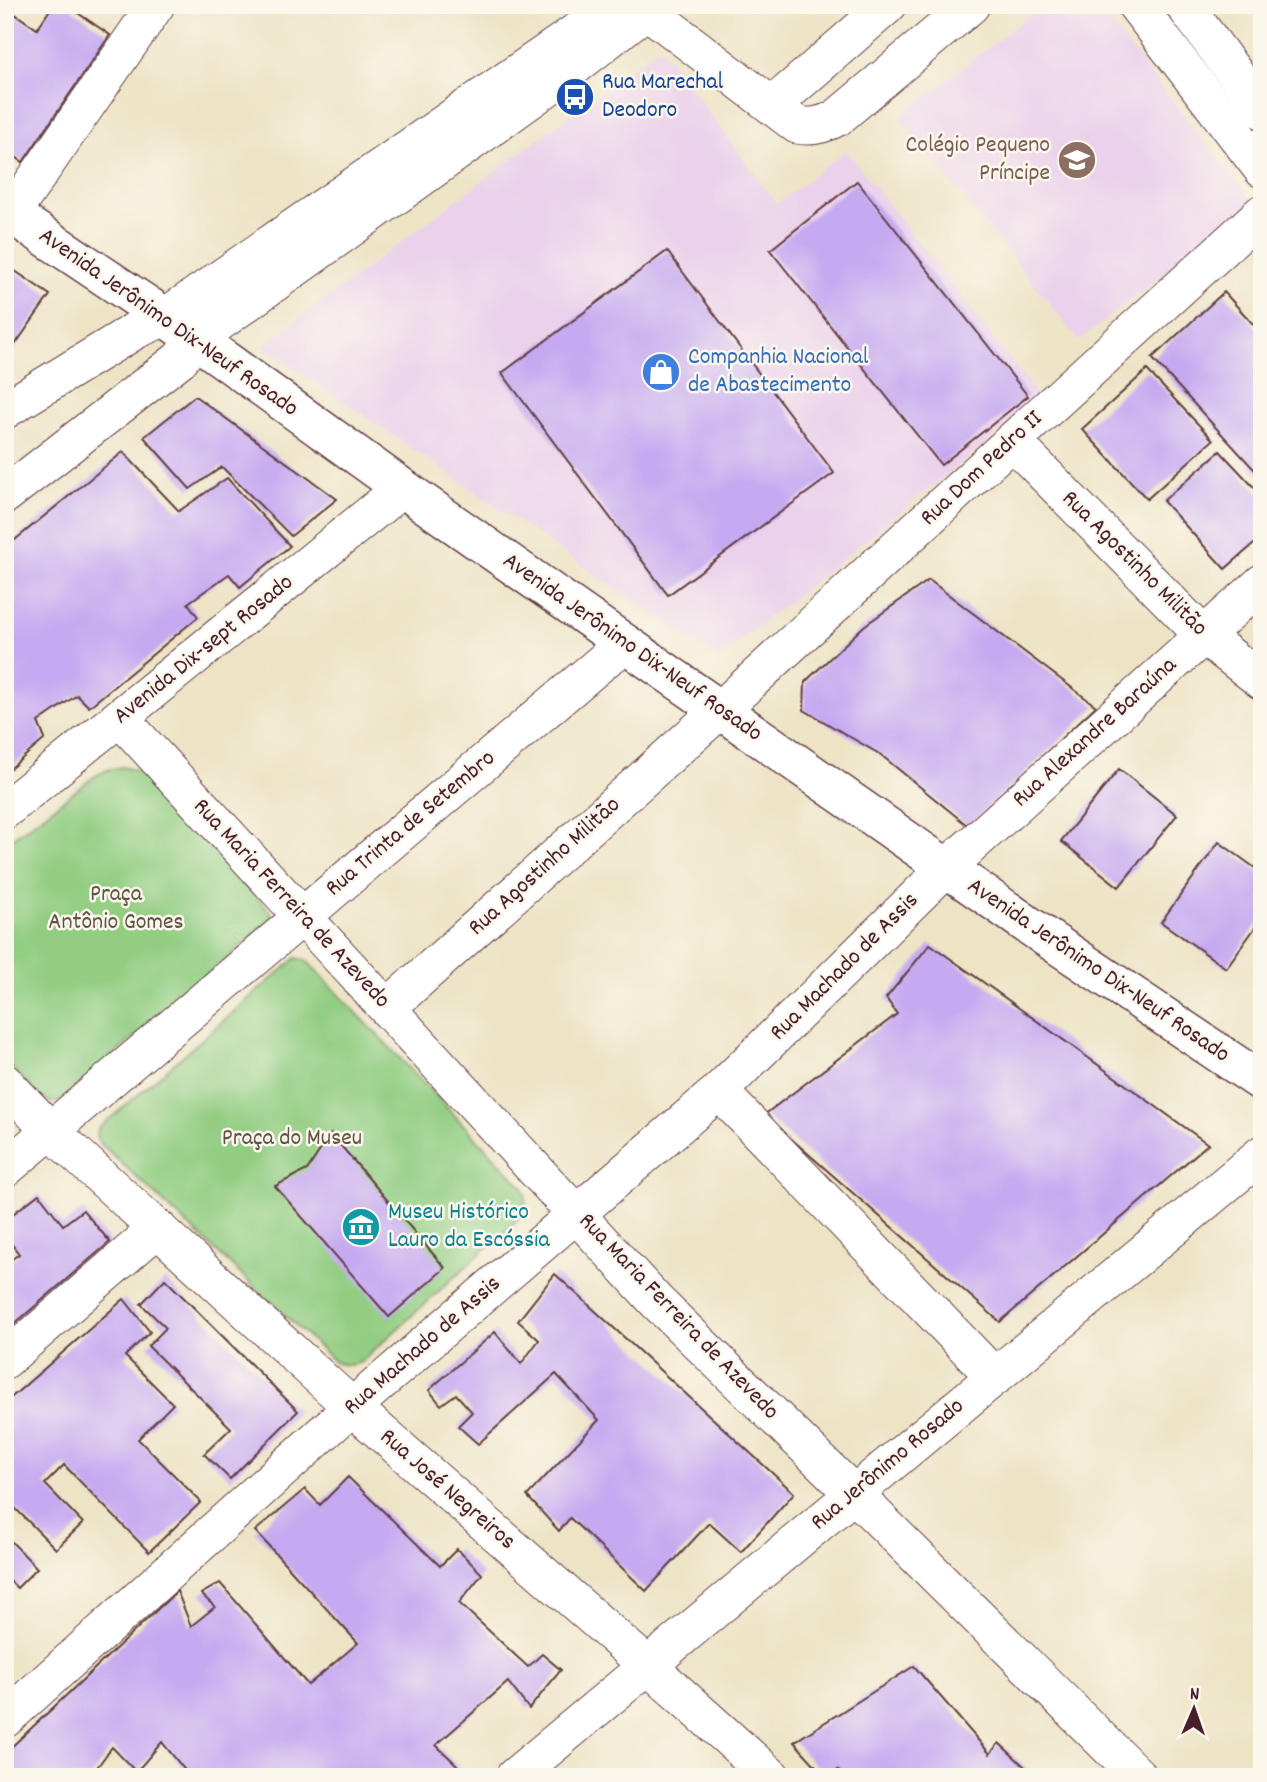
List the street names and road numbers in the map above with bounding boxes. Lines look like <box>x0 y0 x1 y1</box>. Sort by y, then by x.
street label: Avenida Jerônimo Dix-Neuf Rosado <box>31 220 305 426</box>
street label: Rua Dom Pedro II <box>913 403 1051 535</box>
street label: Rua Agostinho Militão <box>1053 483 1215 645</box>
street label: Avenida Jerônimo Dix-Neuf Rosado <box>495 545 769 751</box>
street label: Avenida Dix-sept Rosado <box>107 567 301 733</box>
street label: Rua Alexandre Baraúna <box>1005 649 1185 816</box>
street label: Rua Trinta de Setembro <box>319 743 503 905</box>
street label: Rua Agostinho Militão <box>461 789 629 945</box>
street label: Rua Maria Ferreira de Azevedo <box>184 791 398 1017</box>
street label: Avenida Jerônimo Dix-Neuf Rosado <box>960 870 1236 1072</box>
street label: Rua Machado de Assis <box>763 885 927 1049</box>
street label: Rua Maria Ferreira de Azevedo <box>570 1206 786 1428</box>
street label: Rua Machado de Assis <box>337 1268 509 1424</box>
street label: Rua Jerônimo Rosado <box>804 1390 972 1540</box>
street label: Rua José Negreiros <box>371 1421 523 1559</box>

